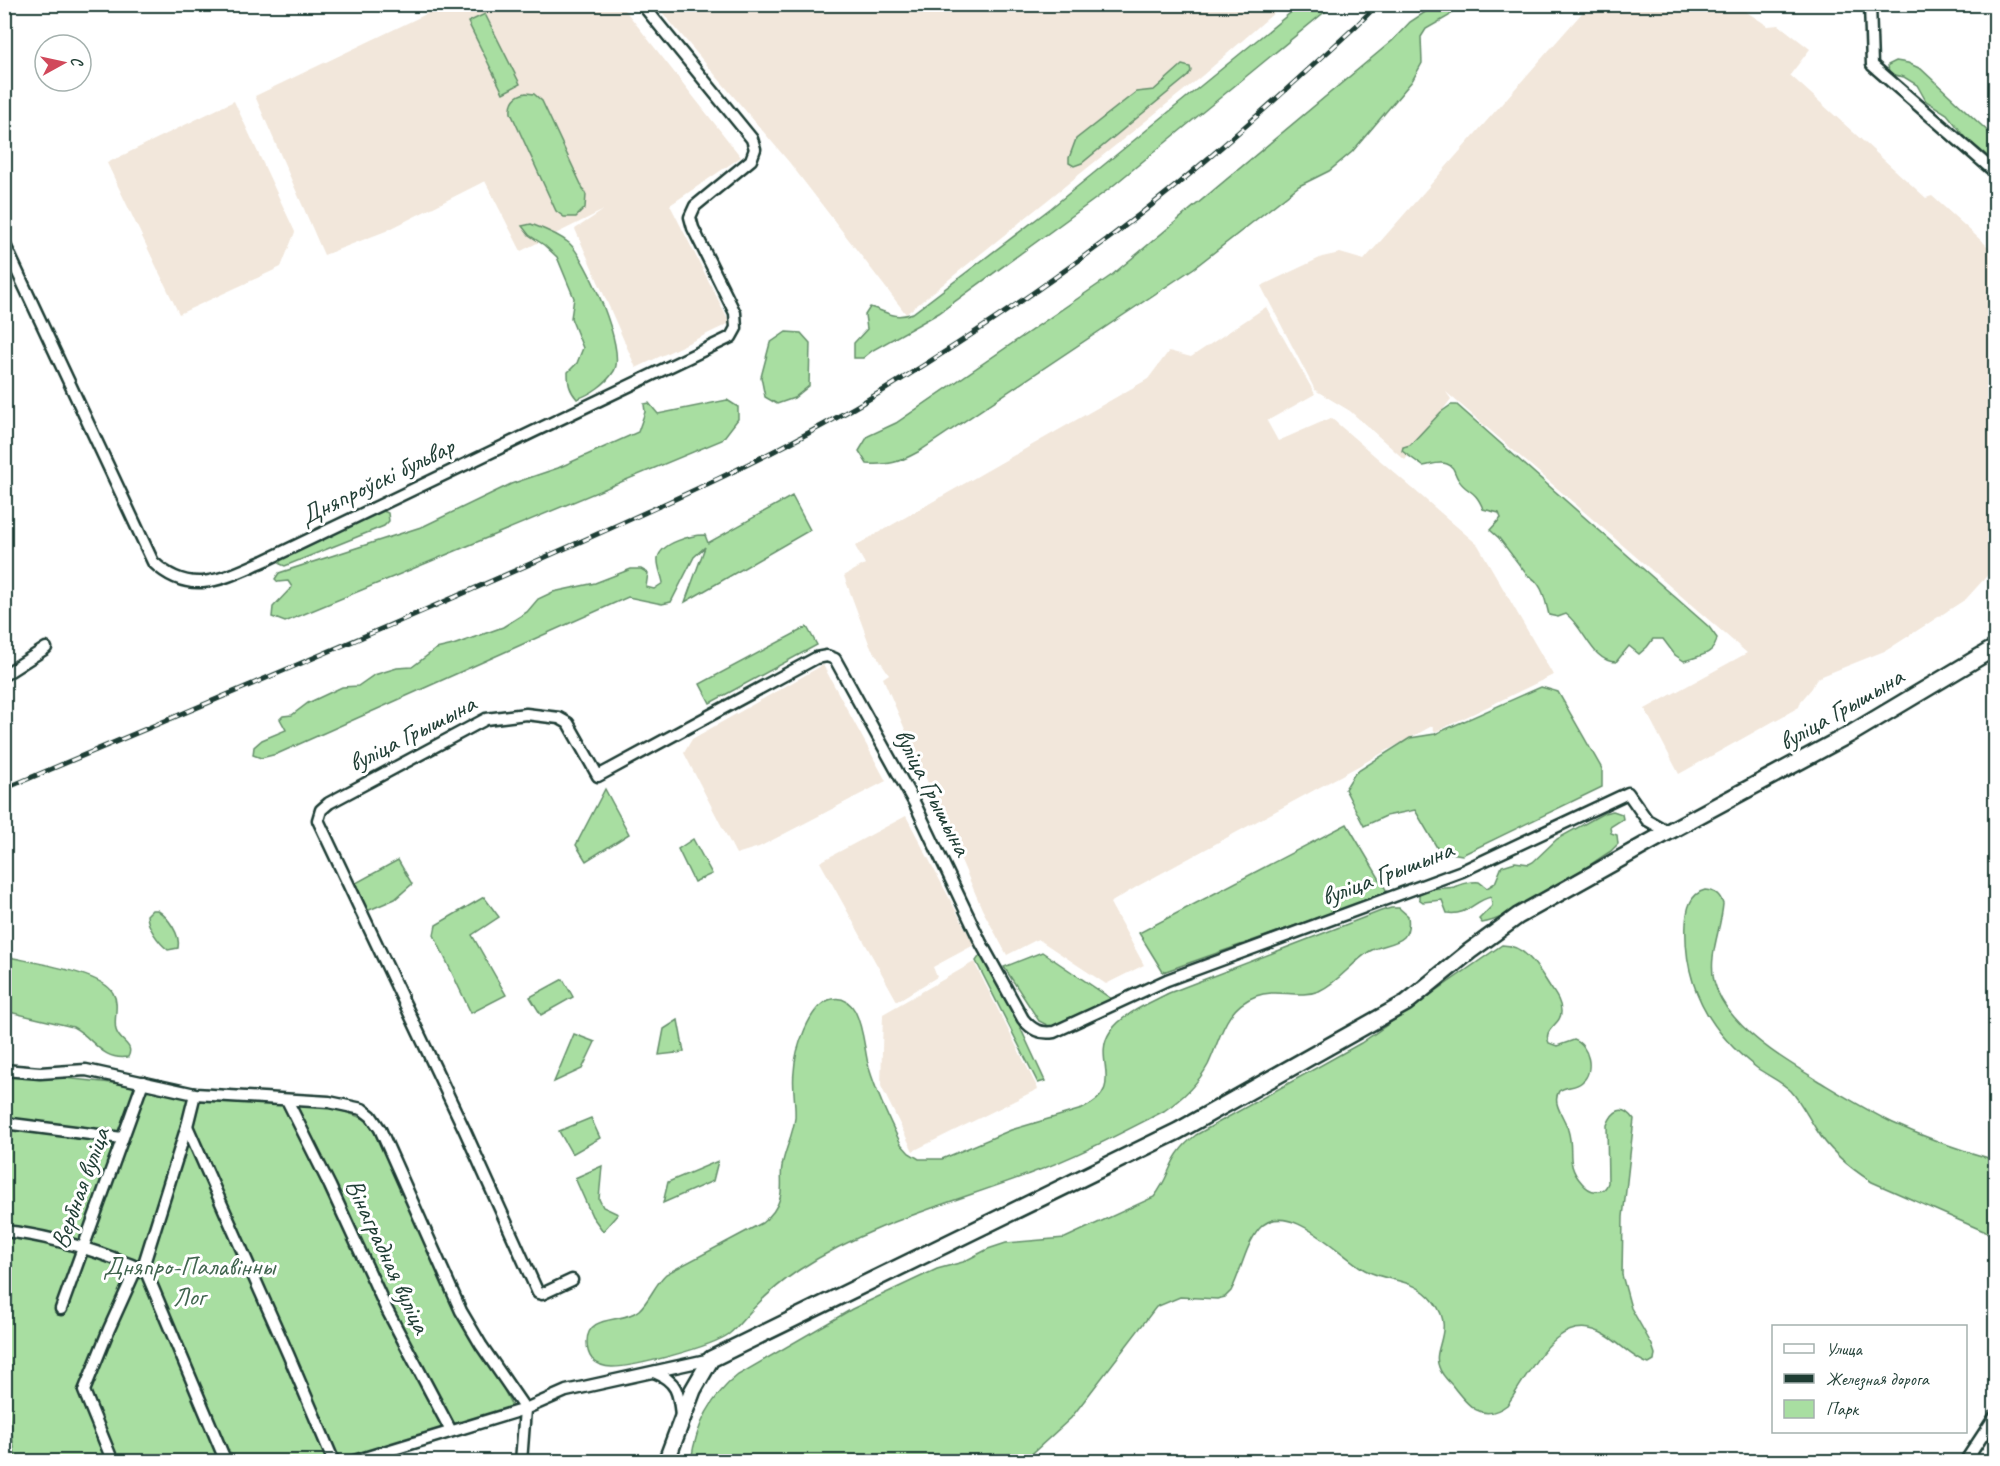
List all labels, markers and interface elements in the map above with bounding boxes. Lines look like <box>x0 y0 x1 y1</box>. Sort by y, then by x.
north arrow <box>33 33 93 93</box>
text: С <box>66 56 88 68</box>
street label: Дняпроўскі бульвар <box>294 428 462 533</box>
street label: вуліца Грышына <box>1773 659 1911 758</box>
street label: вуліца Грышына <box>343 686 483 779</box>
street label: вуліца Грышына <box>887 723 980 863</box>
street label: вуліца Грышына <box>1316 832 1459 913</box>
street label: Вербная вуліца <box>43 1122 118 1253</box>
street label: Вінаградная вуліца <box>338 1173 439 1340</box>
park label: Дняпро-Палавінны Лог <box>103 1250 277 1313</box>
legend <box>1772 1325 1967 1433</box>
text: Улица <box>1826 1338 1863 1360</box>
text: Железная дорога <box>1826 1368 1930 1391</box>
text: Парк <box>1826 1398 1860 1420</box>

